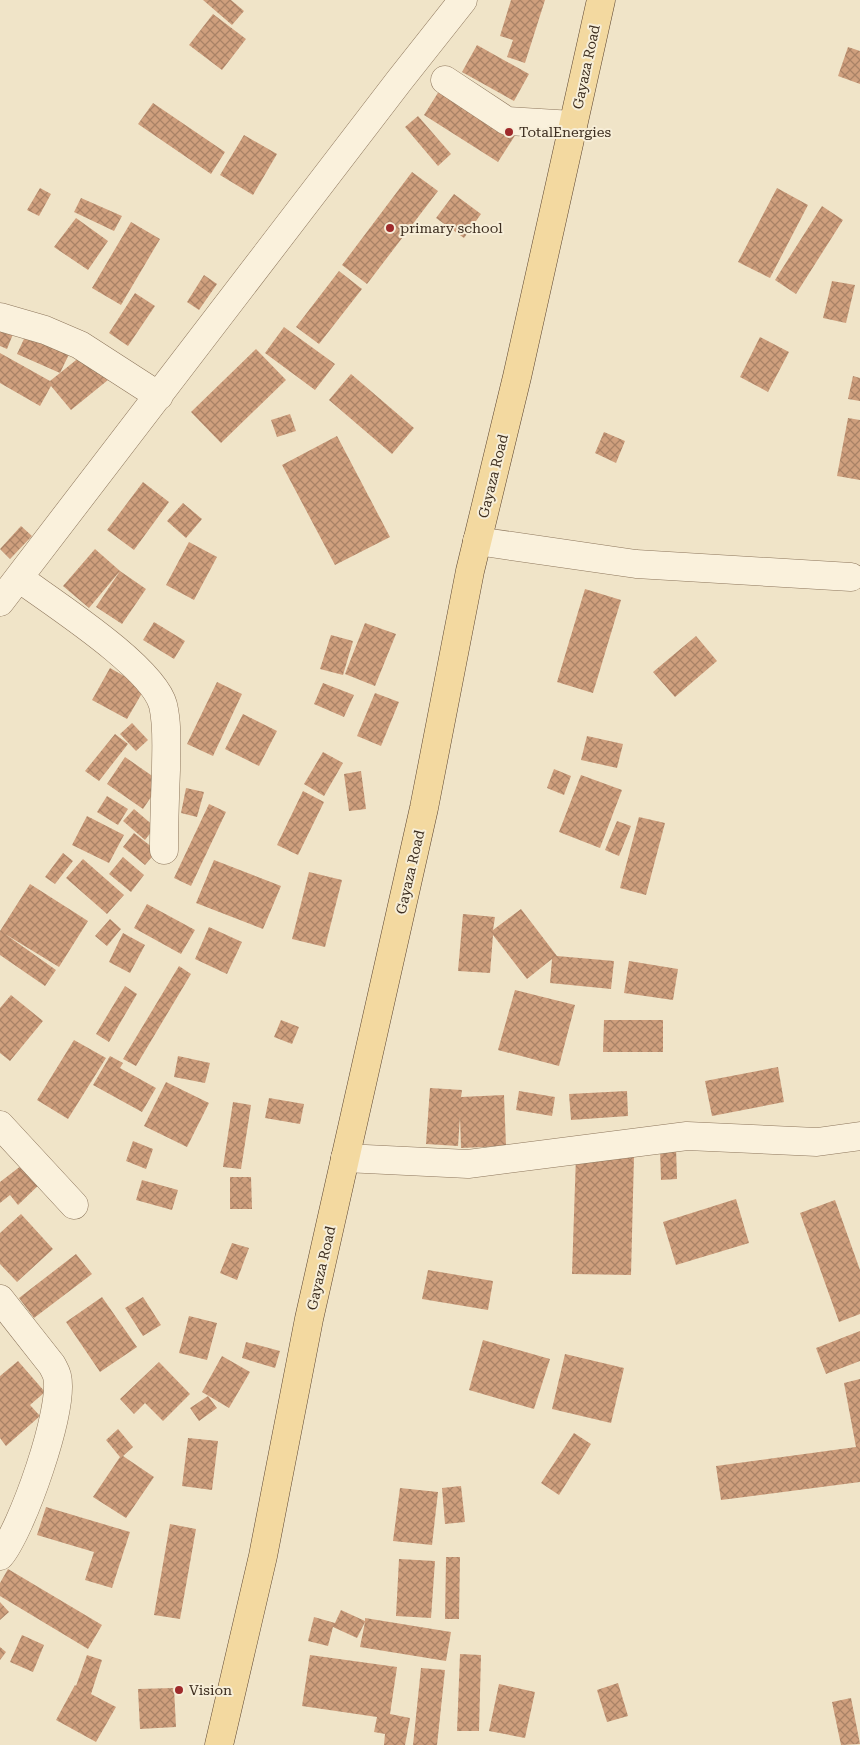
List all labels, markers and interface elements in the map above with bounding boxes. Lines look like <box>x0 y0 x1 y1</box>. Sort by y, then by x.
street label: Gayaza Road <box>569 23 603 111</box>
place label: TotalEnergies <box>519 124 611 140</box>
marker: TotalEnergies <box>503 126 515 138</box>
place label: primary school <box>400 220 503 236</box>
marker: primary school <box>384 222 396 234</box>
street label: Gayaza Road <box>475 432 511 520</box>
street label: Gayaza Road <box>393 828 427 916</box>
street label: Gayaza Road <box>304 1224 338 1312</box>
place label: Vision <box>189 1682 232 1698</box>
marker: Vision <box>173 1684 185 1696</box>

